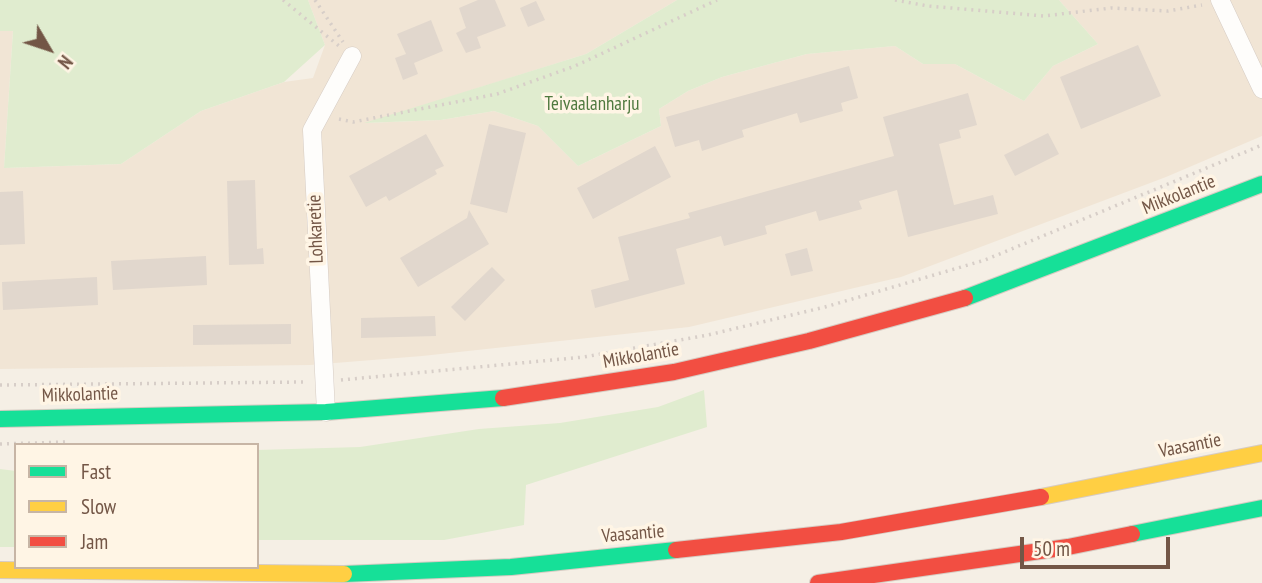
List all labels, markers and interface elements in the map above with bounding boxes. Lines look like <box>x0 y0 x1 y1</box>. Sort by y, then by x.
north arrow <box>14 14 84 84</box>
text: N <box>53 51 78 74</box>
park label: Teivaalanharju <box>545 94 639 116</box>
street label: Mikkolantie <box>1139 170 1219 220</box>
street label: Lohkaretie <box>303 194 329 264</box>
street label: Mikkolantie <box>601 338 681 374</box>
street label: Mikkolantie <box>41 382 119 408</box>
street label: Vaasantie <box>1157 429 1223 463</box>
legend <box>14 443 259 569</box>
text: Fast <box>81 458 111 485</box>
text: Slow <box>81 493 116 520</box>
street label: Vaasantie <box>601 520 665 548</box>
scale bar <box>1024 524 1174 568</box>
text: Jam <box>81 528 108 555</box>
text: 50 m <box>1033 535 1070 562</box>

